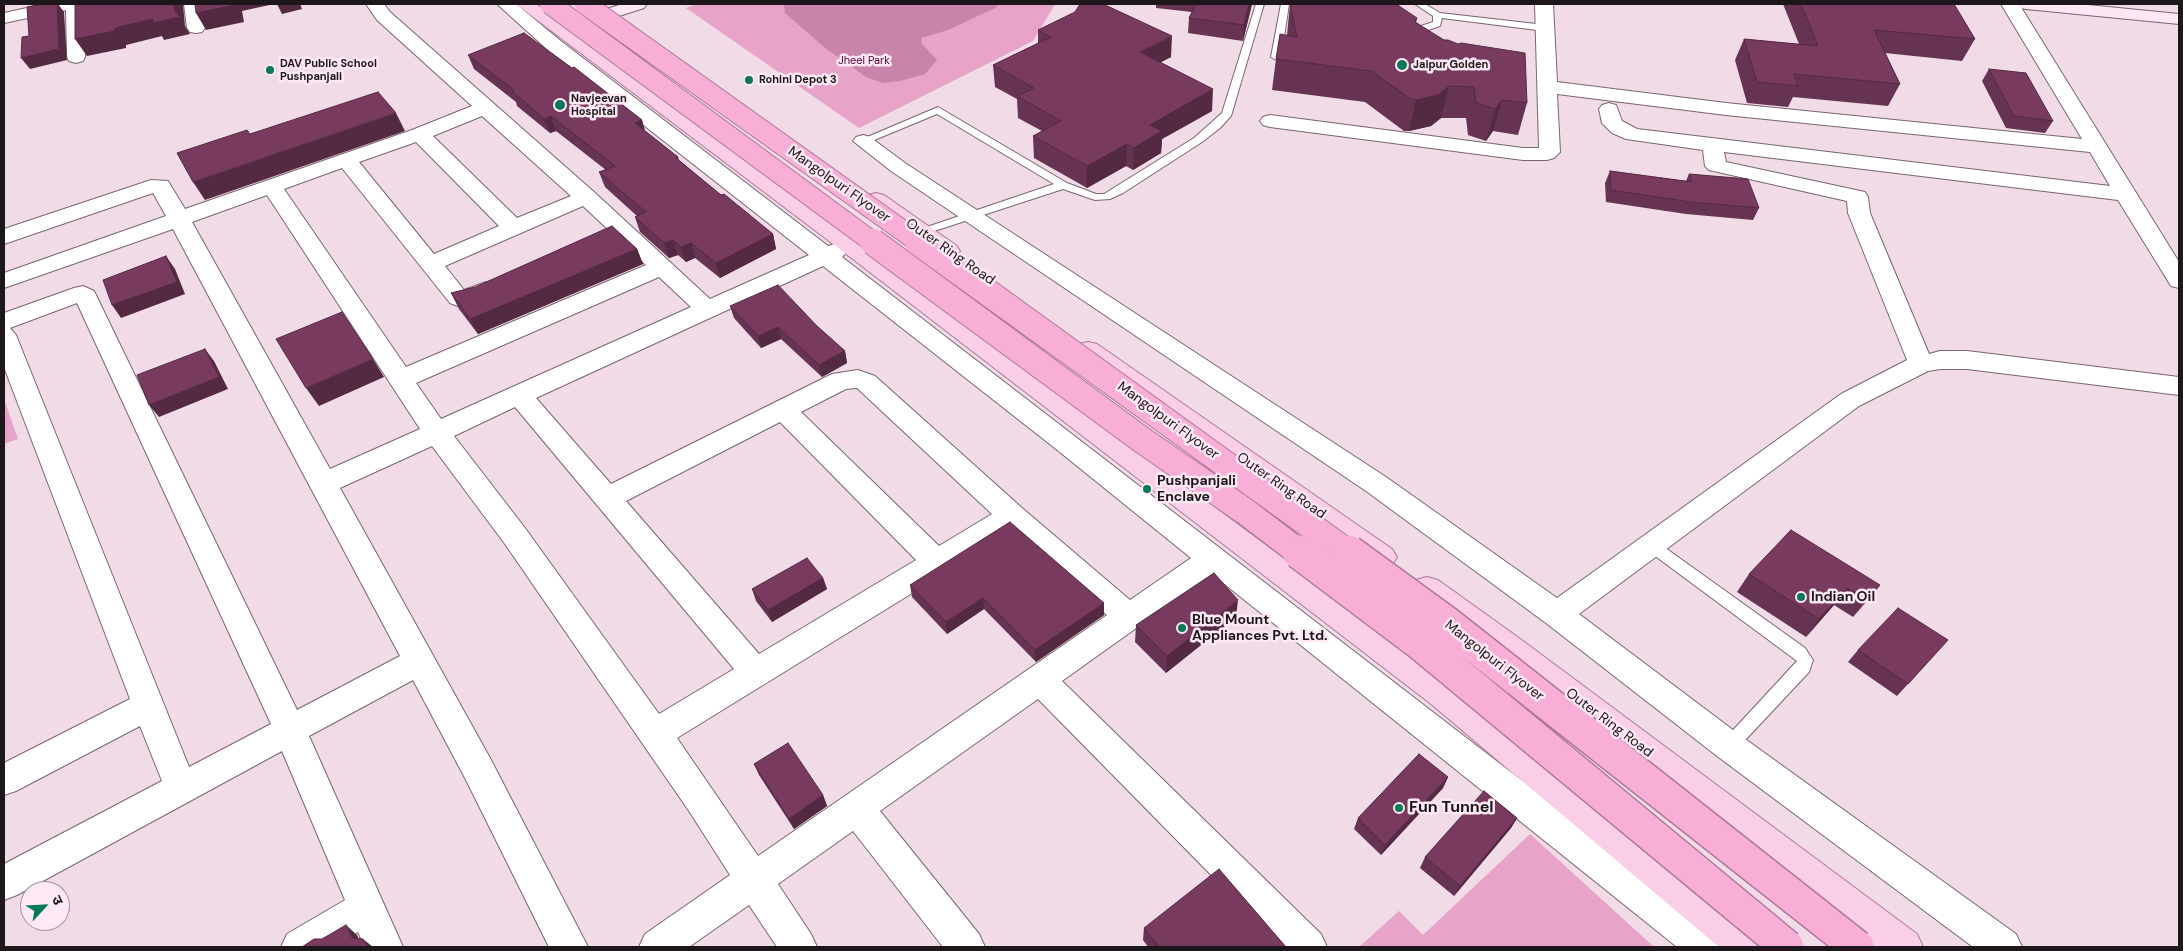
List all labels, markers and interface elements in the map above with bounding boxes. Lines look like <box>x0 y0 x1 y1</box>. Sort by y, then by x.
park label: Jheel Park <box>838 54 890 68</box>
place label: DAV Public School Pushpanjali <box>280 57 377 83</box>
marker: Jaipur Golden <box>1395 58 1409 72</box>
place label: Jaipur Golden <box>1413 58 1488 72</box>
marker: DAV Public School Pushpanjali <box>264 64 276 76</box>
place label: Rohini Depot 3 <box>759 73 837 87</box>
marker: Rohini Depot 3 <box>743 74 755 86</box>
place label: Navjeevan Hospital <box>571 92 627 118</box>
marker: Navjeevan Hospital <box>553 98 567 112</box>
street label: Mangolpuri Flyover <box>785 143 893 227</box>
street label: Outer Ring Road <box>902 215 998 289</box>
street label: Mangolpuri Flyover <box>1114 379 1222 463</box>
street label: Outer Ring Road <box>1233 449 1329 523</box>
place label: Pushpanjali Enclave <box>1157 473 1236 506</box>
marker: Pushpanjali Enclave <box>1141 483 1153 495</box>
place label: Indian Oil <box>1811 589 1875 605</box>
marker: Indian Oil <box>1795 591 1807 603</box>
place label: Blue Mount Appliances Pvt. Ltd. <box>1192 612 1328 644</box>
street label: Mangolpuri Flyover <box>1441 617 1547 705</box>
marker: Blue Mount Appliances Pvt. Ltd. <box>1176 622 1188 634</box>
street label: Outer Ring Road <box>1562 685 1656 761</box>
place label: Fun Tunnel <box>1409 798 1494 818</box>
marker: Fun Tunnel <box>1393 802 1405 814</box>
north arrow <box>20 881 70 931</box>
text: उ <box>48 893 68 908</box>

